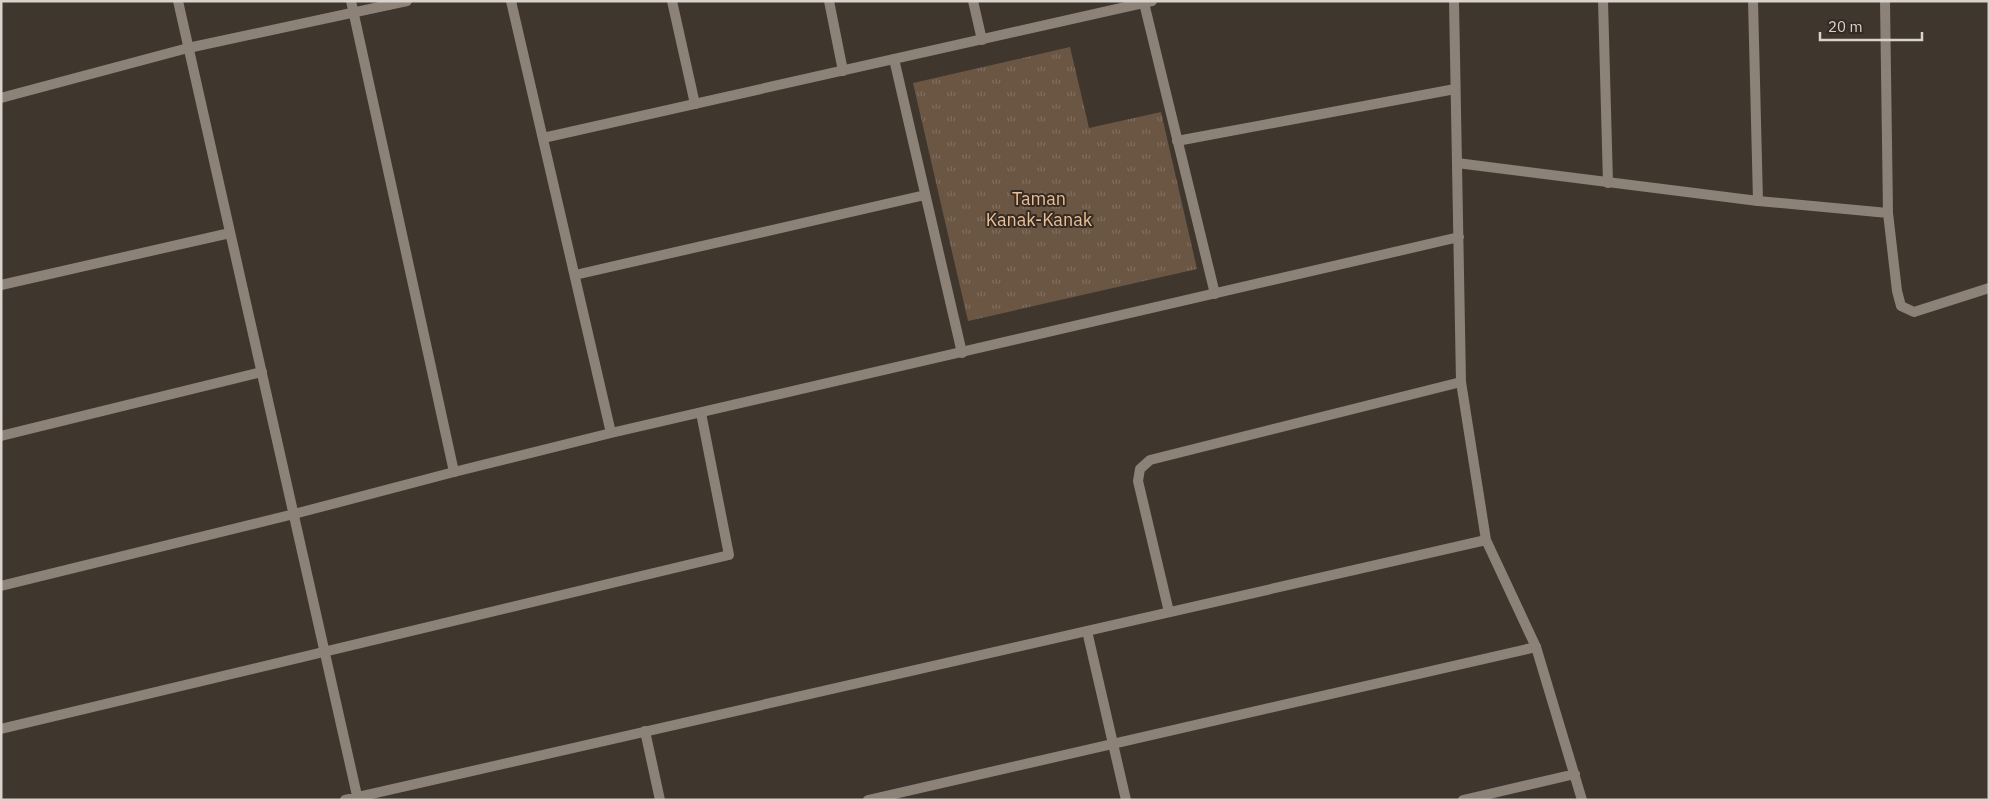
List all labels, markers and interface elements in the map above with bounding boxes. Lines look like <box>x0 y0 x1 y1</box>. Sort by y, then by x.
scale bar <box>1820 10 1922 42</box>
text: 20 m <box>1828 17 1863 36</box>
park label: Taman Kanak-Kanak <box>986 187 1093 231</box>

